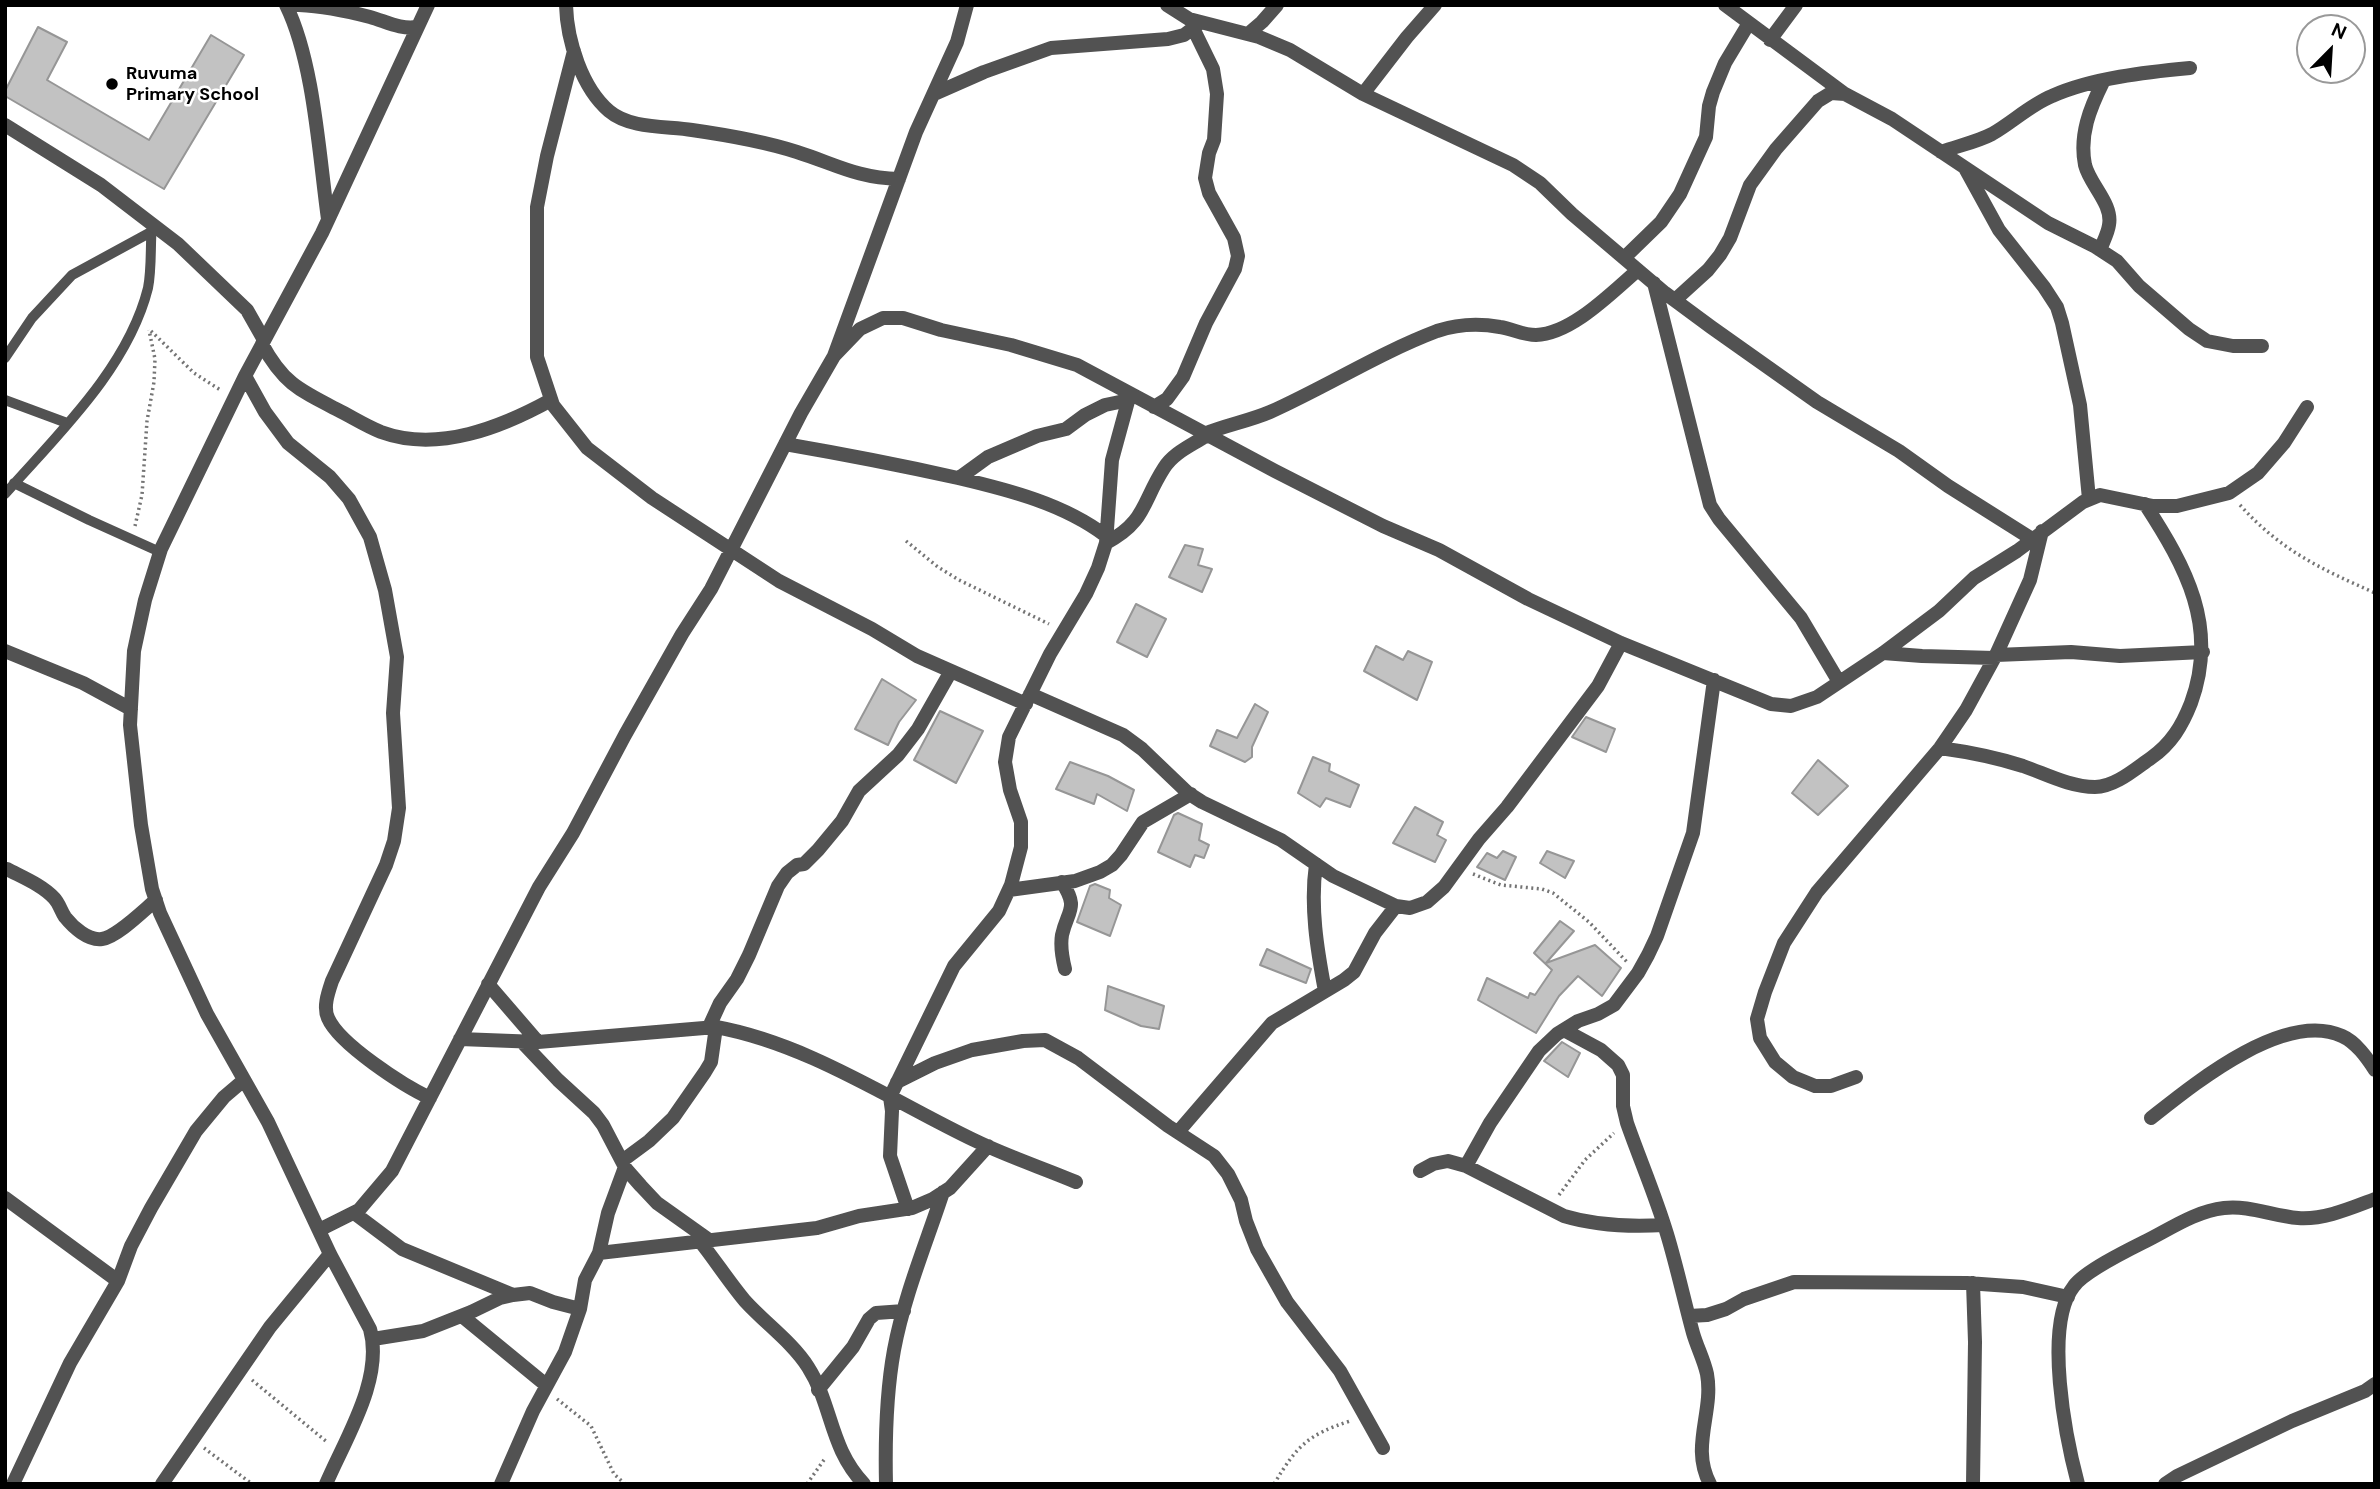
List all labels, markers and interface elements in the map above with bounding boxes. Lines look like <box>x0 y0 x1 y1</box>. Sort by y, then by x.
north arrow <box>2296 14 2366 84</box>
text: N <box>2328 17 2350 45</box>
place label: Ruvuma Primary School <box>126 63 259 106</box>
marker: Ruvuma Primary School <box>104 76 120 92</box>

